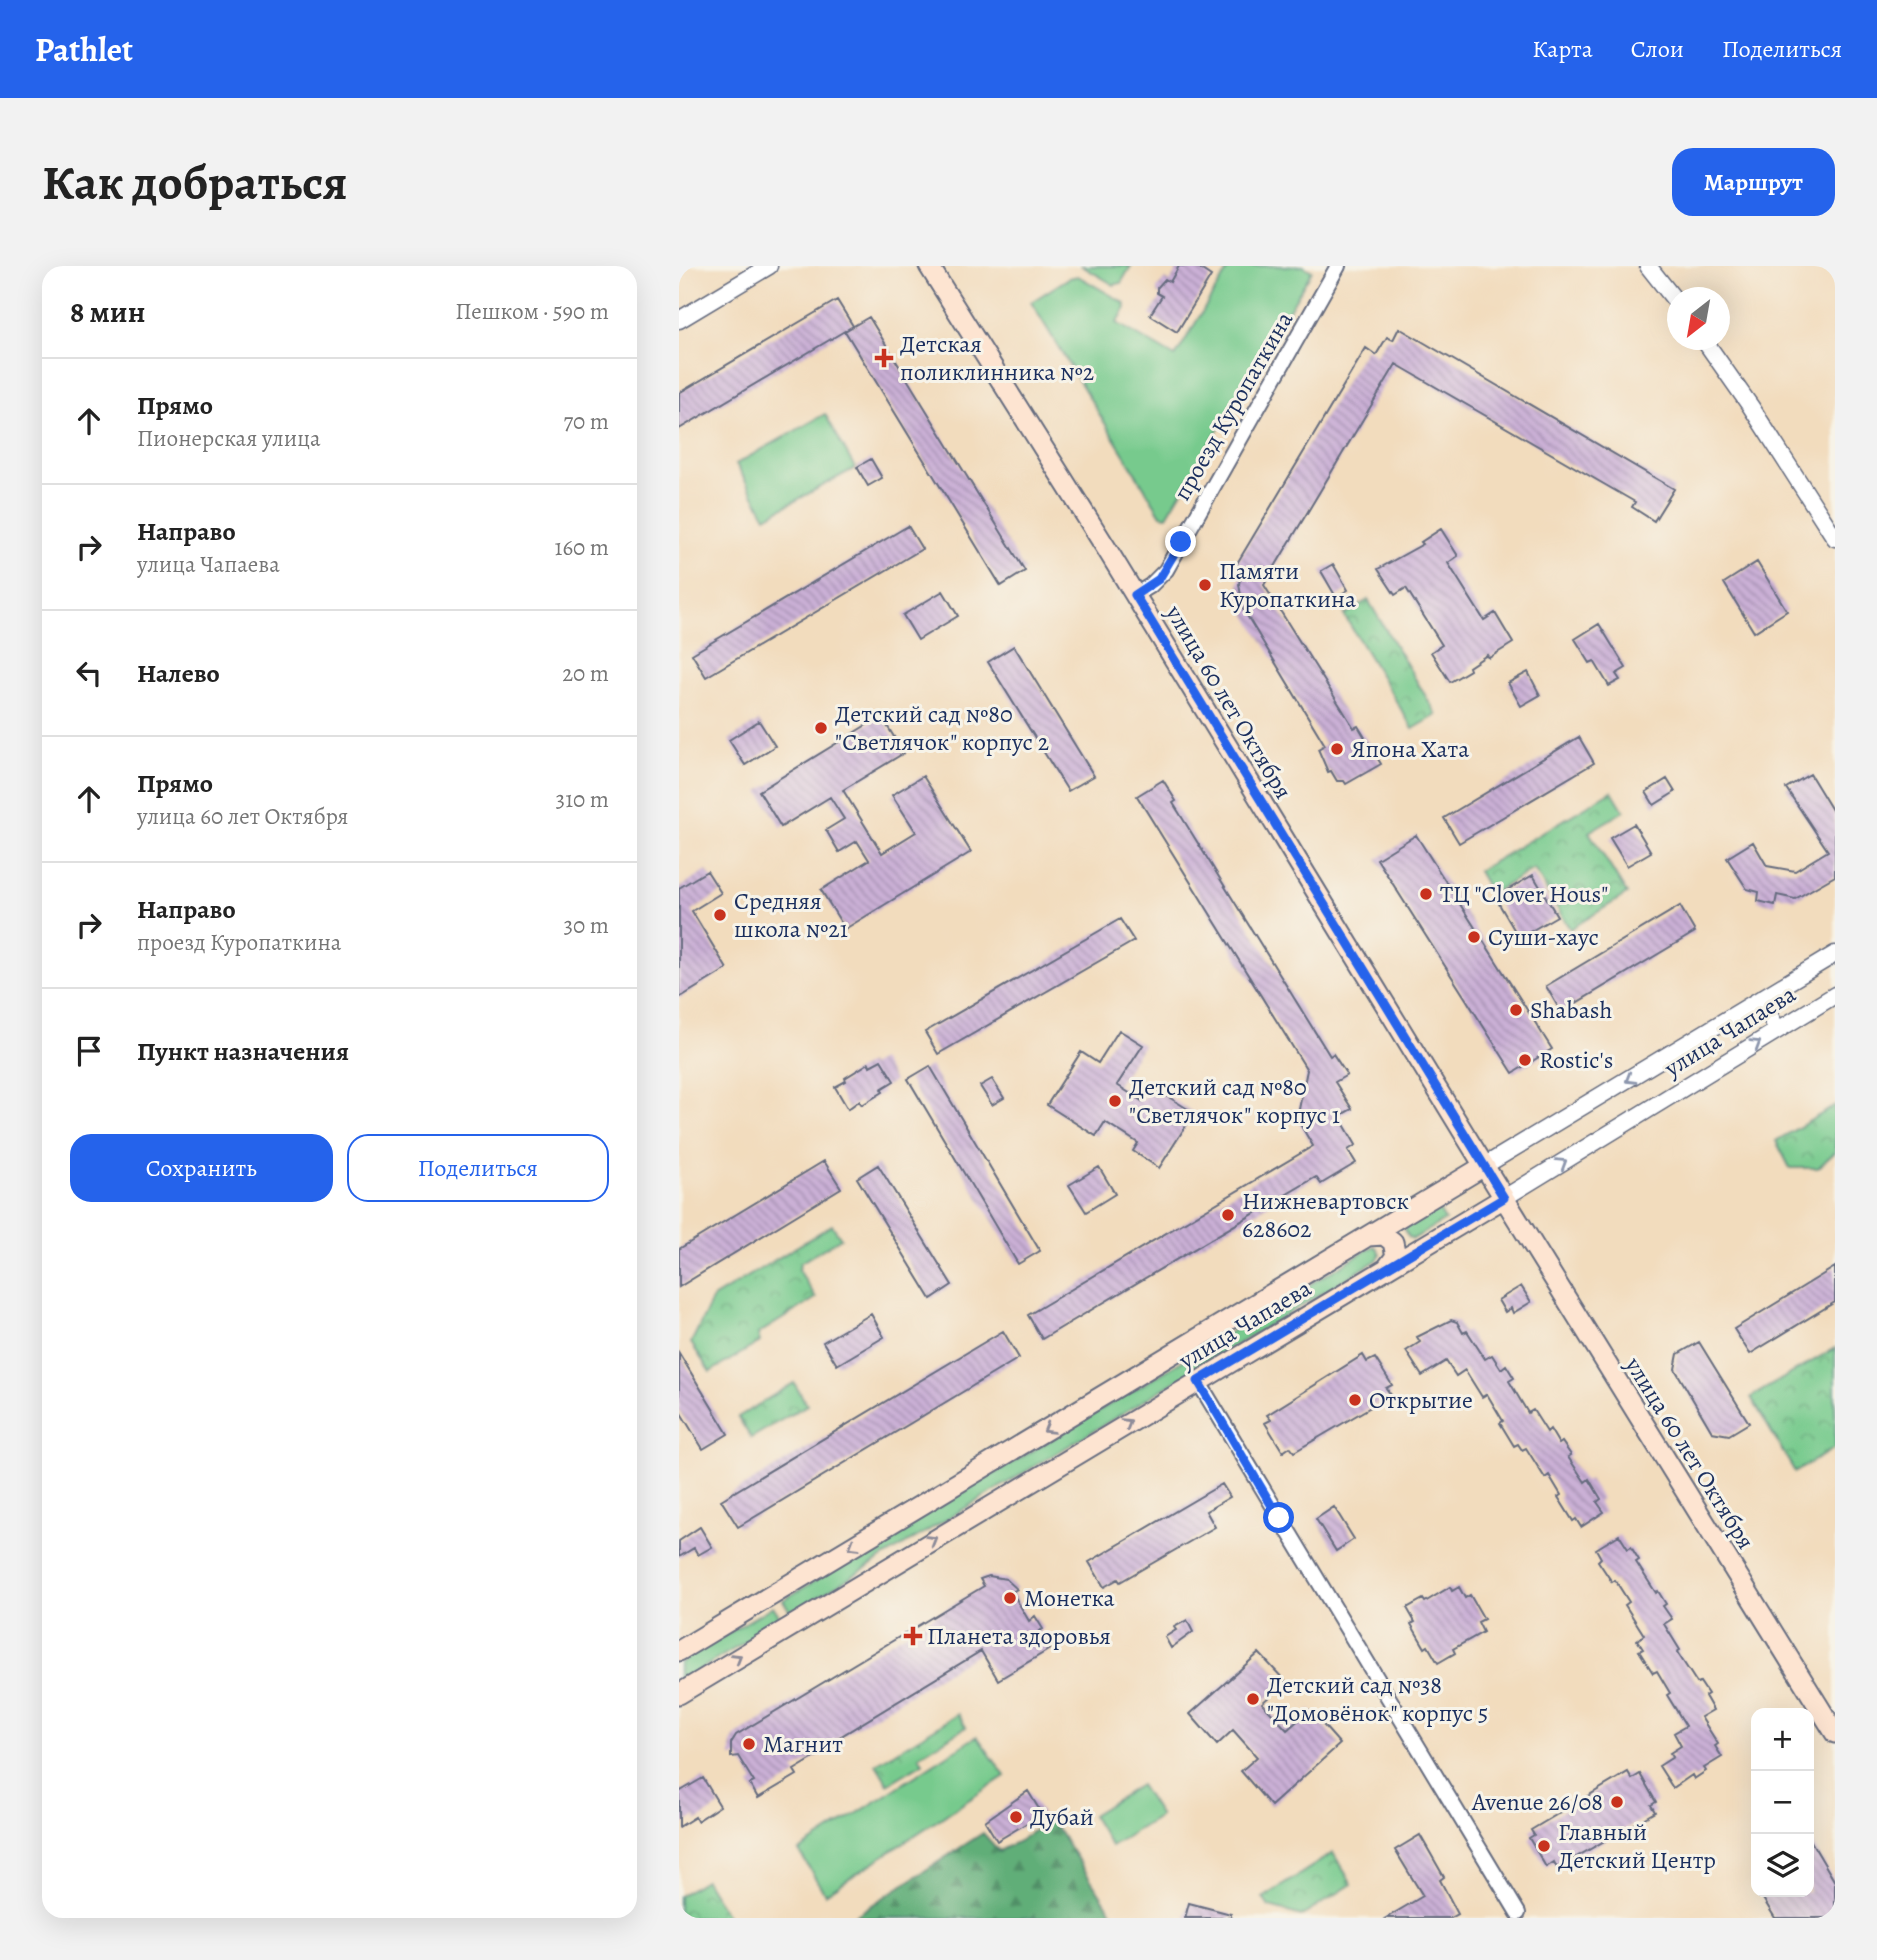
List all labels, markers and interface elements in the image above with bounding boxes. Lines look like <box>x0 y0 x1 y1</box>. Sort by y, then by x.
text: Pathlet <box>35 27 133 72</box>
text: Карта <box>1532 33 1593 65</box>
text: Слои <box>1631 33 1684 65</box>
text: Поделиться <box>1722 33 1842 65</box>
button: Маршрут <box>1672 148 1835 216</box>
text: Как добраться <box>42 149 348 216</box>
north arrow <box>1667 287 1730 350</box>
text: 8 мин <box>70 292 145 332</box>
text: Пешком · 590 m <box>455 296 609 327</box>
street label: проезд Куропаткина <box>1166 306 1300 506</box>
place label: Детская поликлинника №2 <box>900 328 1094 388</box>
marker: Детская поликлинника №2 <box>874 348 894 368</box>
text: Прямо <box>137 388 213 423</box>
icon: ahead <box>70 402 108 440</box>
text: 70 m <box>563 406 609 437</box>
text: Пионерская улица <box>137 423 321 454</box>
text: Направо <box>137 514 236 549</box>
route end <box>1165 526 1196 557</box>
icon: right <box>70 528 108 566</box>
text: 160 m <box>555 532 609 563</box>
text: улица Чапаева <box>137 549 280 580</box>
place label: Памяти Куропаткина <box>1219 555 1356 615</box>
marker: Памяти Куропаткина <box>1197 577 1213 593</box>
street label: улица 60 лет Октября <box>1158 598 1300 805</box>
icon: left <box>70 654 108 692</box>
text: Налево <box>137 656 220 691</box>
text: 20 m <box>562 658 609 689</box>
place label: Детский сад №80 "Светлячок" корпус 2 <box>835 698 1049 758</box>
marker: Детский сад №80 "Светлячок" корпус 2 <box>813 720 829 736</box>
place label: Япона Хата <box>1351 733 1469 765</box>
marker: Япона Хата <box>1329 741 1345 757</box>
text: Прямо <box>137 766 213 801</box>
icon: ahead <box>70 780 108 818</box>
text: 310 m <box>556 784 609 815</box>
text: улица 60 лет Октября <box>137 801 348 832</box>
place label: ТЦ "Clover Hous" <box>1440 878 1608 910</box>
place label: Средняя школа №21 <box>734 885 848 945</box>
marker: ТЦ "Clover Hous" <box>1418 886 1434 902</box>
text: Направо <box>137 892 236 927</box>
icon: right <box>70 906 108 944</box>
marker: Средняя школа №21 <box>712 907 728 923</box>
text: 30 m <box>563 910 609 941</box>
place label: Суши-хаус <box>1488 921 1599 953</box>
text: проезд Куропаткина <box>137 927 341 958</box>
marker: Суши-хаус <box>1466 929 1482 945</box>
street label: улица Чапаева <box>1657 978 1802 1085</box>
place label: Shabash <box>1530 994 1613 1026</box>
marker: Shabash <box>1508 1002 1524 1018</box>
icon: arrive <box>70 1032 108 1070</box>
text: Пункт назначения <box>137 1034 349 1069</box>
one-way arrow <box>1748 1039 1761 1052</box>
place label: Rostic's <box>1539 1044 1613 1076</box>
marker: Rostic's <box>1517 1052 1533 1068</box>
place label: Детский сад №80 "Светлячок" корпус 1 <box>1129 1071 1340 1131</box>
one-way arrow <box>1625 1071 1638 1084</box>
marker: Детский сад №80 "Светлячок" корпус 1 <box>1107 1093 1123 1109</box>
button: Сохранить <box>70 1134 333 1202</box>
button: Поделиться <box>347 1134 609 1202</box>
one-way arrow <box>1554 1158 1567 1171</box>
place label: Нижневартовск 628602 <box>1242 1185 1409 1245</box>
marker: Нижневартовск 628602 <box>1220 1207 1236 1223</box>
street label: улица Чапаева <box>1172 1272 1317 1377</box>
street label: улица 60 лет Октября <box>1617 1350 1762 1555</box>
place label: Открытие <box>1369 1384 1473 1416</box>
marker: Открытие <box>1347 1392 1363 1408</box>
one-way arrow <box>1119 1418 1132 1431</box>
one-way arrow <box>1042 1420 1055 1433</box>
route start <box>1263 1502 1294 1533</box>
one-way arrow <box>924 1536 937 1549</box>
one-way arrow <box>847 1538 860 1551</box>
place label: Монетка <box>1024 1582 1115 1614</box>
marker: Монетка <box>1002 1590 1018 1606</box>
place label: Планета здоровья <box>927 1620 1111 1652</box>
marker: Планета здоровья <box>905 1628 921 1644</box>
one-way arrow <box>730 1654 743 1667</box>
place label: Детский сад №38 "Домовёнок" корпус 5 <box>1267 1669 1488 1729</box>
marker: Детский сад №38 "Домовёнок" корпус 5 <box>1245 1691 1261 1707</box>
map controls <box>1751 1708 1814 1897</box>
button: + <box>1751 1708 1814 1771</box>
place label: Магнит <box>763 1728 843 1760</box>
marker: Магнит <box>741 1736 757 1752</box>
button: − <box>1751 1771 1814 1834</box>
place label: Avenue 26/08 <box>1471 1786 1603 1818</box>
marker: Avenue 26/08 <box>1609 1794 1625 1810</box>
place label: Дубай <box>1030 1801 1094 1833</box>
marker: Дубай <box>1008 1809 1024 1825</box>
place label: Главный Детский Центр <box>1558 1816 1716 1876</box>
button: layers <box>1751 1834 1814 1897</box>
marker: Главный Детский Центр <box>1536 1838 1552 1854</box>

